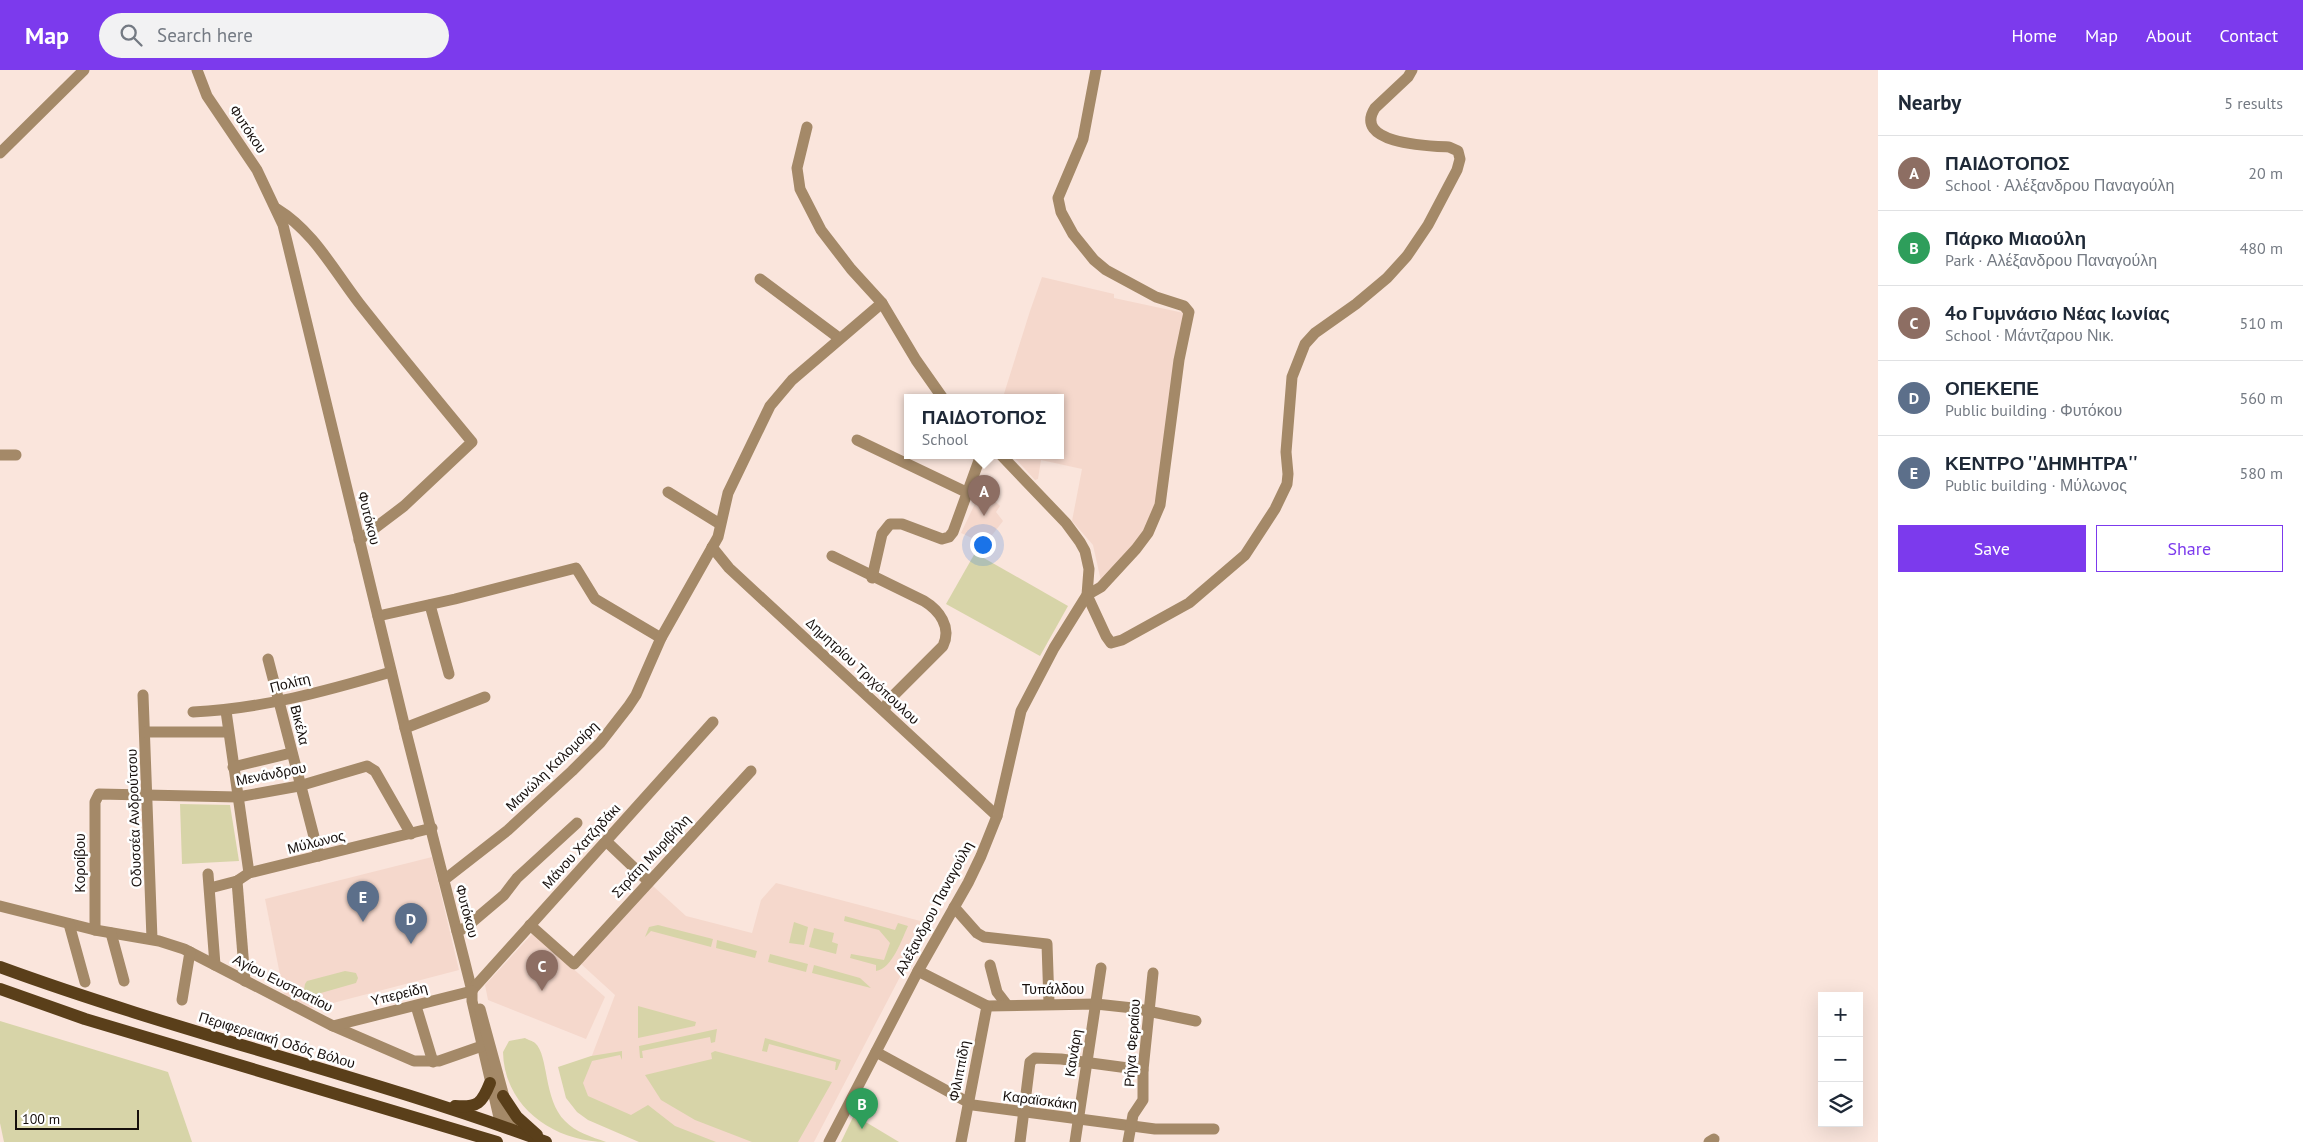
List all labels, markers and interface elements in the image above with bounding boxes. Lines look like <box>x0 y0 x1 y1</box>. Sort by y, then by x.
search box <box>99 13 449 58</box>
text: Map <box>25 20 69 51</box>
icon: search <box>117 21 145 49</box>
text: Search here <box>157 23 253 47</box>
text: Home <box>2011 24 2057 47</box>
text: Map <box>2085 24 2118 47</box>
text: About <box>2146 24 2192 47</box>
text: Contact <box>2220 24 2278 47</box>
text: Nearby <box>1898 89 1961 116</box>
text: 5 results <box>2224 93 2283 113</box>
street label: Φυτόκου <box>225 101 271 157</box>
text: ΠΑΙΔΟΤΟΠΟΣ <box>1945 151 2070 175</box>
text: A <box>1909 163 1919 183</box>
text: 20 m <box>2248 163 2283 183</box>
text: School · Αλέξανδρου Παναγούλη <box>1945 175 2174 195</box>
text: Πάρκο Μιαούλη <box>1945 226 2086 250</box>
text: B <box>1909 238 1919 258</box>
text: 480 m <box>2240 238 2283 258</box>
text: Park · Αλέξανδρου Παναγούλη <box>1945 250 2157 270</box>
text: 4ο Γυμνάσιο Νέας Ιωνίας <box>1945 301 2170 325</box>
text: C <box>1910 313 1918 333</box>
text: 510 m <box>2240 313 2283 333</box>
text: School · Μάντζαρου Νικ. <box>1945 325 2114 345</box>
text: ΟΠΕΚΕΠΕ <box>1945 376 2039 400</box>
text: D <box>1909 388 1919 408</box>
text: 560 m <box>2240 388 2283 408</box>
popup <box>904 394 1064 459</box>
text: Public building · Φυτόκου <box>1945 400 2122 420</box>
text: ΠΑΙΔΟΤΟΠΟΣ <box>922 405 1046 429</box>
text: School <box>922 429 968 449</box>
text: ΚΕΝΤΡΟ ''ΔΗΜΗΤΡΑ'' <box>1945 451 2138 475</box>
text: E <box>1910 463 1918 483</box>
text: 580 m <box>2240 463 2283 483</box>
pin: A <box>968 475 1000 516</box>
text: Public building · Μύλωνος <box>1945 475 2127 495</box>
street label: Φυτόκου <box>354 489 384 547</box>
button: Save <box>1898 525 2086 572</box>
button: Share <box>2096 525 2283 572</box>
your location <box>970 532 996 558</box>
street label: Δημητρίου Τριχόπουλου <box>803 614 923 728</box>
street label: Πολίτη <box>268 669 312 697</box>
street label: Βικέλα <box>286 703 314 747</box>
street label: Μανώλη Καλομοίρη <box>502 717 602 815</box>
street label: Οδυσσέα Ανδρούτσου <box>123 749 145 887</box>
street label: Μενάνδρου <box>234 758 308 790</box>
street label: Μάνου Χατζηδάκι <box>538 800 624 892</box>
street label: Στράτη Μυριβήλη <box>608 810 694 902</box>
street label: Μύλωνος <box>285 826 347 858</box>
street label: Κοροίβου <box>71 833 89 893</box>
street label: Αλέξανδρου Παναγούλη <box>891 838 977 978</box>
pin: E <box>347 881 379 922</box>
street label: Φυτόκου <box>451 882 483 940</box>
pin: D <box>395 903 427 944</box>
street label: Αγίου Ευστρατίου <box>230 950 336 1016</box>
pin: C <box>526 950 558 991</box>
street label: Υπερείδη <box>369 978 429 1010</box>
street label: Τυπάλδου <box>1022 980 1084 998</box>
map controls <box>1818 992 1863 1127</box>
button: + <box>1818 992 1863 1037</box>
street label: Ρήγα Φεραίου <box>1120 998 1144 1088</box>
street label: Περιφερειακή Οδός Βόλου <box>197 1008 357 1072</box>
street label: Κανάρη <box>1060 1028 1086 1078</box>
button: − <box>1818 1037 1863 1082</box>
street label: Φιλιππίδη <box>944 1039 974 1103</box>
button: layers <box>1818 1082 1863 1127</box>
street label: Καραϊσκάκη <box>1002 1087 1078 1113</box>
pin: B <box>846 1088 878 1129</box>
scale bar <box>15 1107 139 1130</box>
text: 100 m <box>22 1110 60 1128</box>

